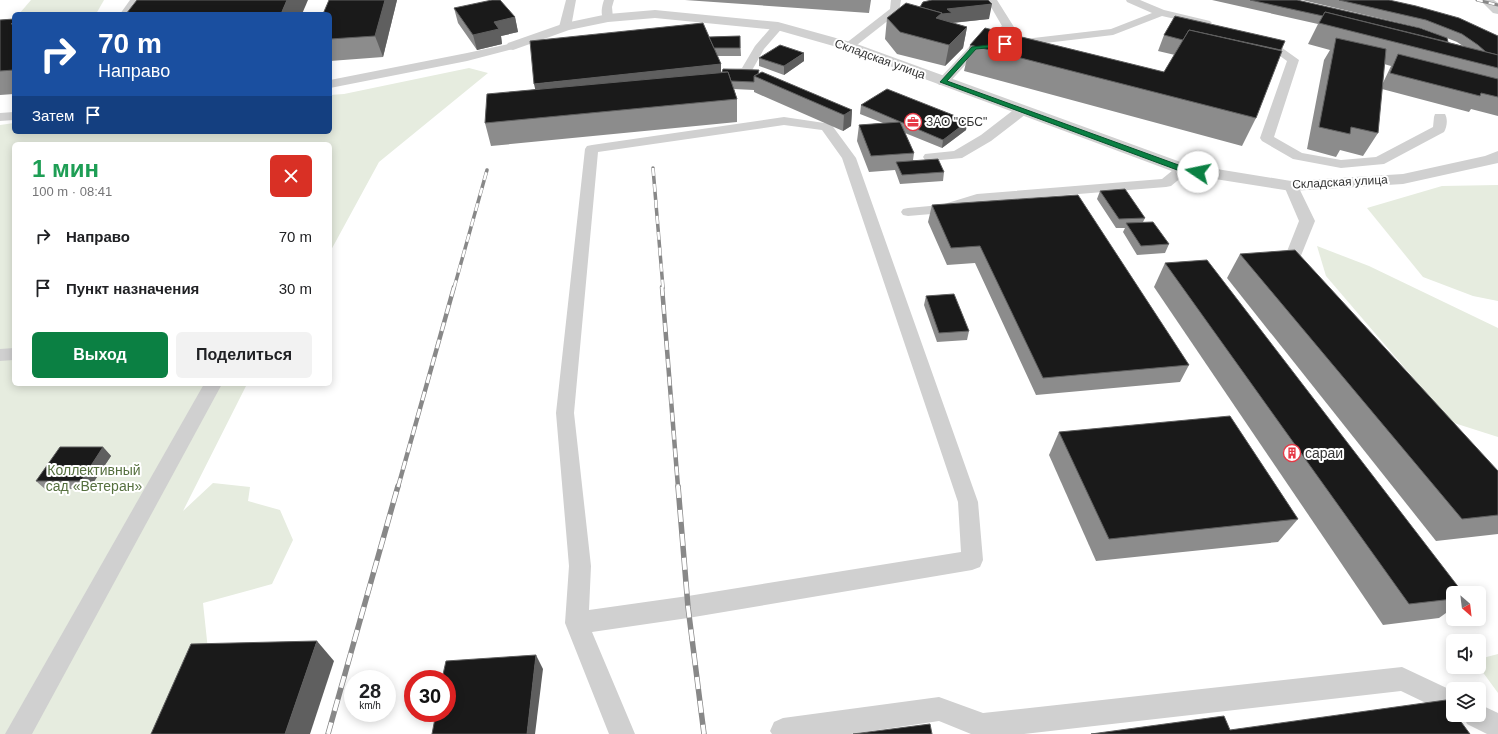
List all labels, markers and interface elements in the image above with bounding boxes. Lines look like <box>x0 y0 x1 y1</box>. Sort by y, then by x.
pin <box>988 27 1022 61</box>
icon: right <box>32 28 84 80</box>
text: 70 m <box>98 28 162 59</box>
icon: arrive <box>994 33 1016 55</box>
street label: Складская улица <box>833 36 928 82</box>
text: Направо <box>98 61 170 81</box>
icon: arrive <box>82 104 104 126</box>
text: Затем <box>32 107 74 124</box>
office icon: ЗАО "СБС" <box>903 112 923 132</box>
place label: ЗАО "СБС" <box>926 115 987 129</box>
position arrow <box>1177 151 1219 193</box>
text: 1 мин <box>32 155 99 182</box>
button: close <box>270 155 312 197</box>
street label: Складская улица <box>1292 172 1388 191</box>
text: 100 m · 08:41 <box>32 184 112 199</box>
icon: right <box>32 225 54 247</box>
text: Направо <box>66 228 130 245</box>
text: 70 m <box>279 228 312 245</box>
icon: arrive <box>32 277 54 299</box>
text: Пункт назначения <box>66 280 199 297</box>
text: 30 m <box>279 280 312 297</box>
button: Выход <box>32 332 168 378</box>
button: Поделиться <box>176 332 312 378</box>
building icon: сараи <box>1282 443 1302 463</box>
place label: сараи <box>1305 445 1343 461</box>
park label: Коллективный сад «Ветеран» <box>46 462 142 494</box>
north arrow <box>1446 586 1486 626</box>
map controls <box>1446 586 1486 722</box>
button: sound <box>1446 634 1486 674</box>
speed limit sign: 30 <box>404 670 456 722</box>
text: 28 <box>359 680 381 702</box>
button: layers <box>1446 682 1486 722</box>
text: km/h <box>359 700 381 711</box>

